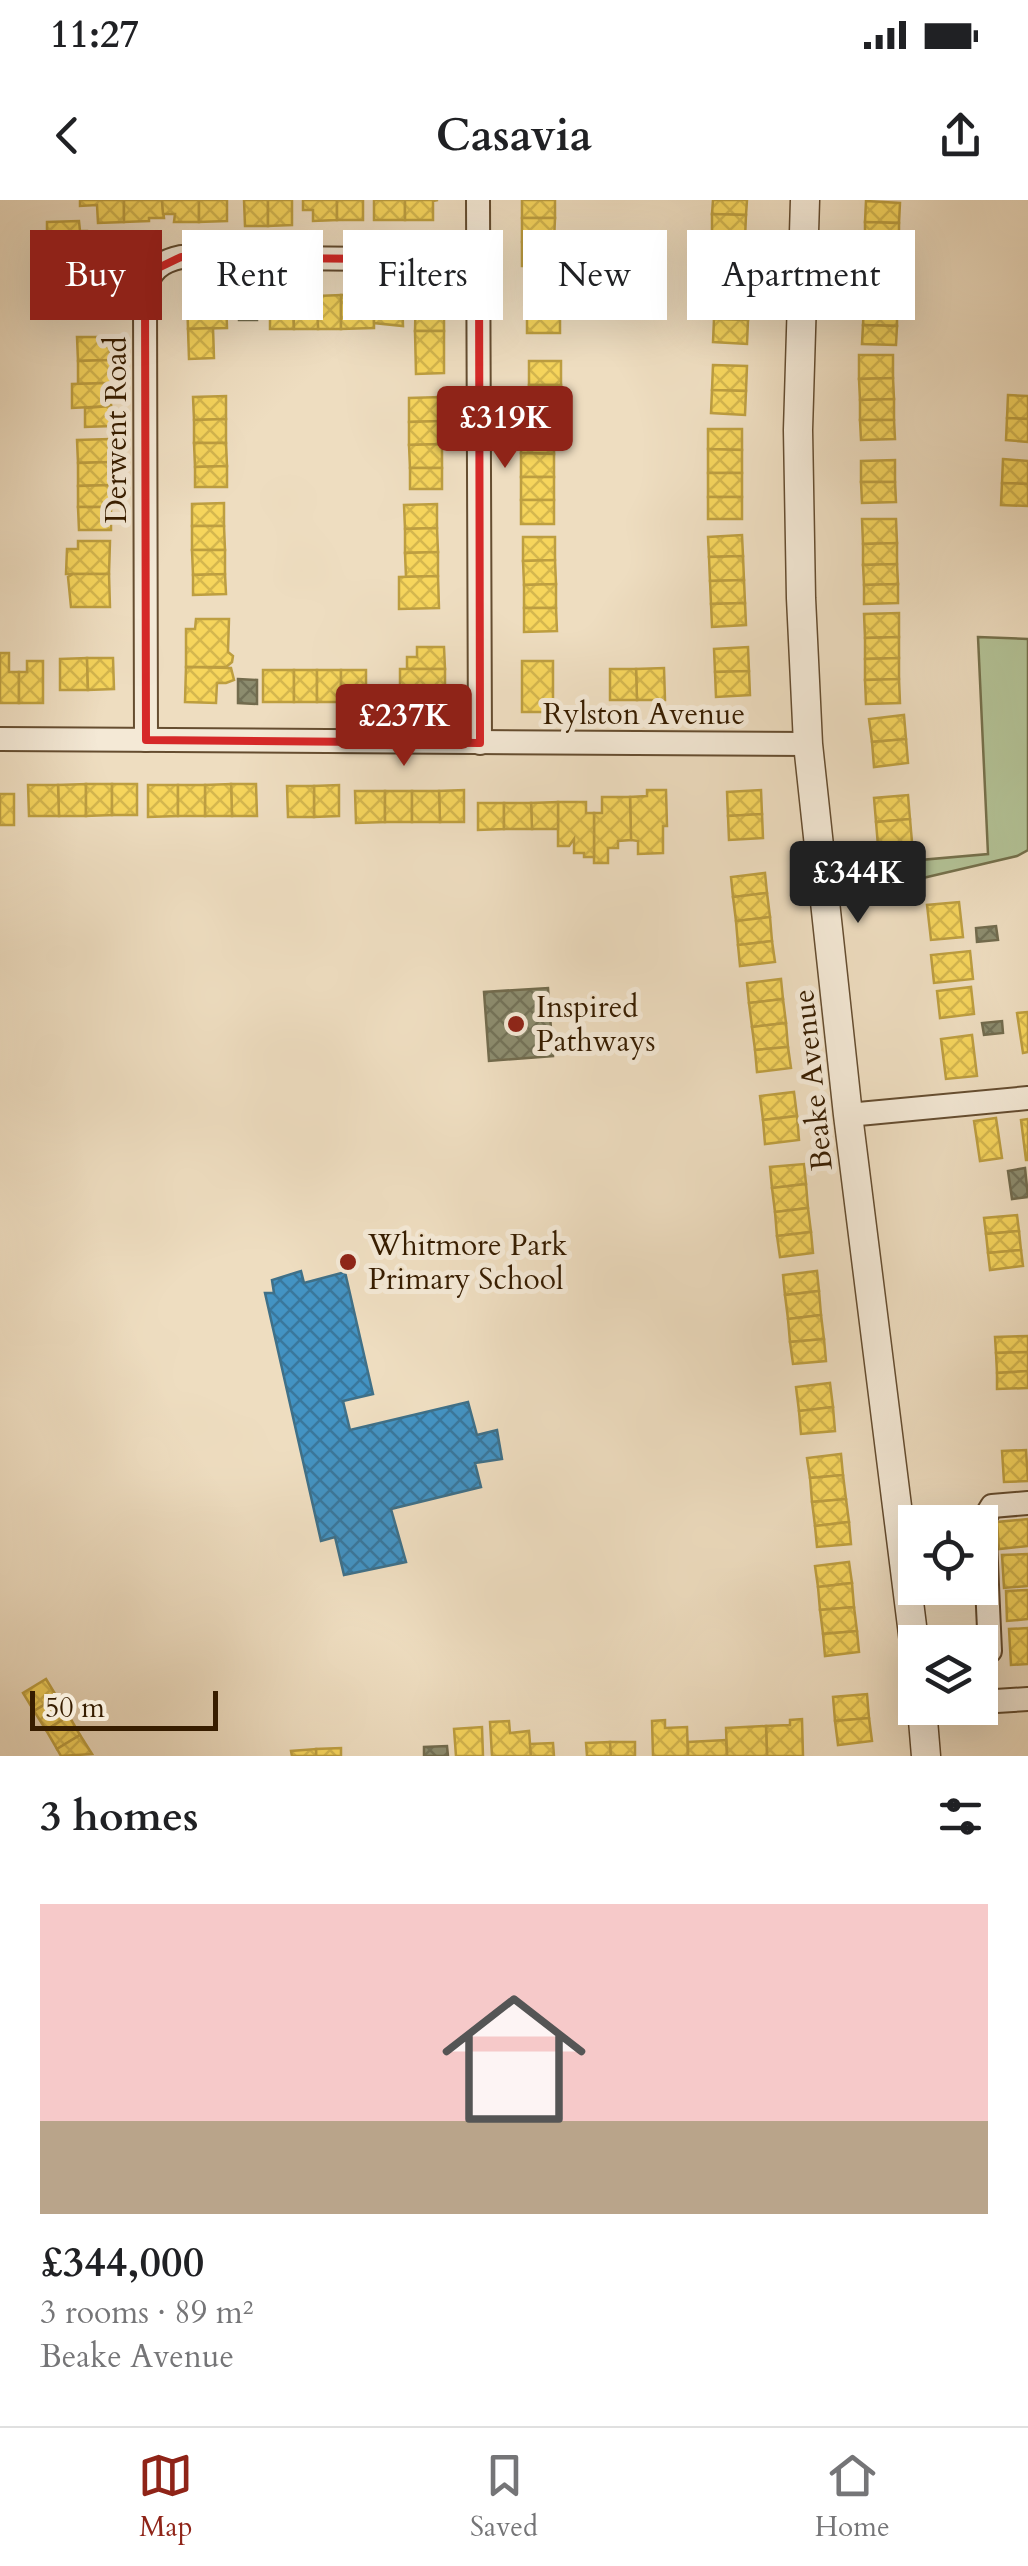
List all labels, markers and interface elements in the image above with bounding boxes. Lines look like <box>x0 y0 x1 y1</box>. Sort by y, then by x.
text: 11:27 <box>50 9 139 61</box>
text: Casavia <box>436 105 592 166</box>
icon: back <box>40 108 95 163</box>
icon: share <box>933 108 988 163</box>
chip: Buy <box>30 230 162 320</box>
chip: Rent <box>182 230 323 320</box>
chip: Filters <box>343 230 503 320</box>
chip: New <box>523 230 667 320</box>
chip: Apartment <box>687 230 915 320</box>
street label: Derwent Road <box>96 336 137 524</box>
pin: £319K <box>435 386 575 471</box>
text: £319K <box>459 396 551 440</box>
pin: £237K <box>334 684 474 769</box>
text: £237K <box>358 694 450 738</box>
street label: Rylston Avenue <box>543 694 745 735</box>
pin: £344K <box>788 841 928 926</box>
text: £344K <box>812 851 904 895</box>
place label: Inspired Pathways <box>536 987 656 1062</box>
street label: Beake Avenue <box>783 987 843 1173</box>
marker: Inspired Pathways <box>505 1013 527 1035</box>
place label: Whitmore Park Primary School <box>367 1225 567 1300</box>
marker: Whitmore Park Primary School <box>337 1251 359 1273</box>
map controls <box>898 1505 998 1725</box>
button: locate <box>898 1505 998 1605</box>
button: layers <box>898 1625 998 1725</box>
scale bar <box>30 1686 218 1731</box>
text: 50 m <box>45 1689 105 1727</box>
text: 3 homes <box>40 1788 198 1845</box>
icon: filters <box>933 1789 988 1844</box>
icon: home <box>424 1969 604 2149</box>
text: £344,000 <box>40 2234 204 2291</box>
text: 3 rooms · 89 m² <box>40 2291 253 2335</box>
text: Beake Avenue <box>40 2335 234 2379</box>
tab: Map <box>138 2448 193 2546</box>
tab: Saved <box>470 2448 538 2546</box>
tab: Home <box>815 2448 890 2546</box>

